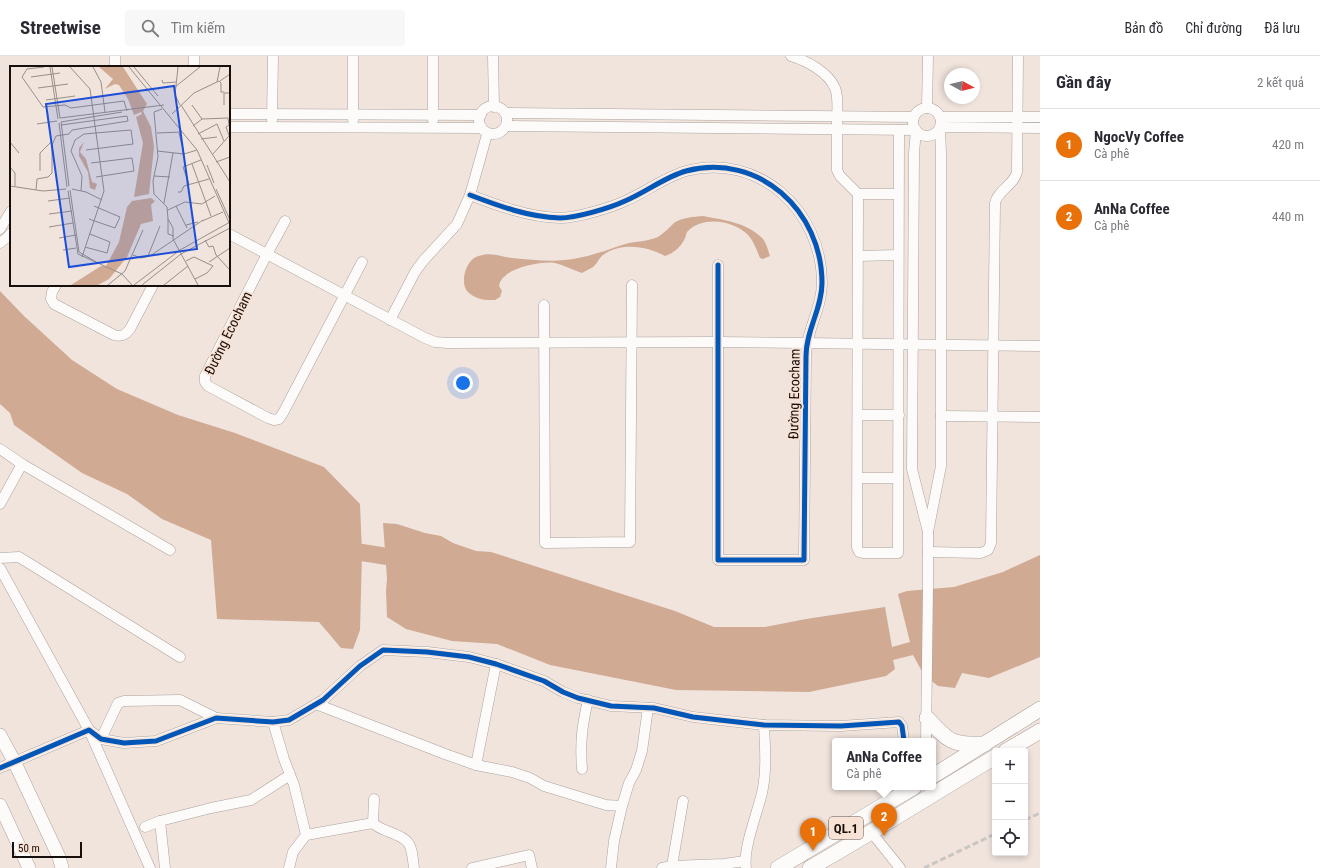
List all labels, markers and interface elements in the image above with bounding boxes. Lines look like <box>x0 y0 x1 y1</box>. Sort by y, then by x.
search box <box>125 10 405 46</box>
text: Streetwise <box>20 16 101 39</box>
icon: search <box>139 17 161 39</box>
text: Tìm kiếm <box>171 19 225 37</box>
text: Bản đồ <box>1124 20 1163 36</box>
text: Chỉ đường <box>1185 20 1242 36</box>
text: Đã lưu <box>1264 20 1300 36</box>
inset map <box>10 66 230 286</box>
north arrow <box>944 68 980 104</box>
text: Gần đây <box>1056 72 1111 92</box>
text: 2 kết quả <box>1257 75 1304 90</box>
text: NgocVy Coffee <box>1094 128 1184 146</box>
text: 1 <box>1066 137 1072 152</box>
text: 420 m <box>1272 137 1304 152</box>
text: Cà phê <box>1094 146 1129 161</box>
text: AnNa Coffee <box>1094 200 1170 218</box>
text: 2 <box>1066 209 1072 224</box>
text: 440 m <box>1272 209 1304 224</box>
text: Cà phê <box>1094 218 1129 233</box>
street label: Đường Ecocham <box>201 289 255 377</box>
street label: Đường Ecocham <box>785 349 803 439</box>
your location <box>453 373 473 393</box>
popup <box>832 738 936 790</box>
text: AnNa Coffee <box>846 748 922 766</box>
map controls <box>992 748 1028 856</box>
button: + <box>992 748 1028 784</box>
text: Cà phê <box>846 766 882 781</box>
button: − <box>992 784 1028 820</box>
pin: 2 <box>871 803 897 836</box>
road number: QL.1 <box>829 817 863 839</box>
pin: 1 <box>800 818 826 851</box>
button: locate <box>992 820 1028 856</box>
scale bar <box>12 840 82 859</box>
text: 50 m <box>18 842 40 855</box>

